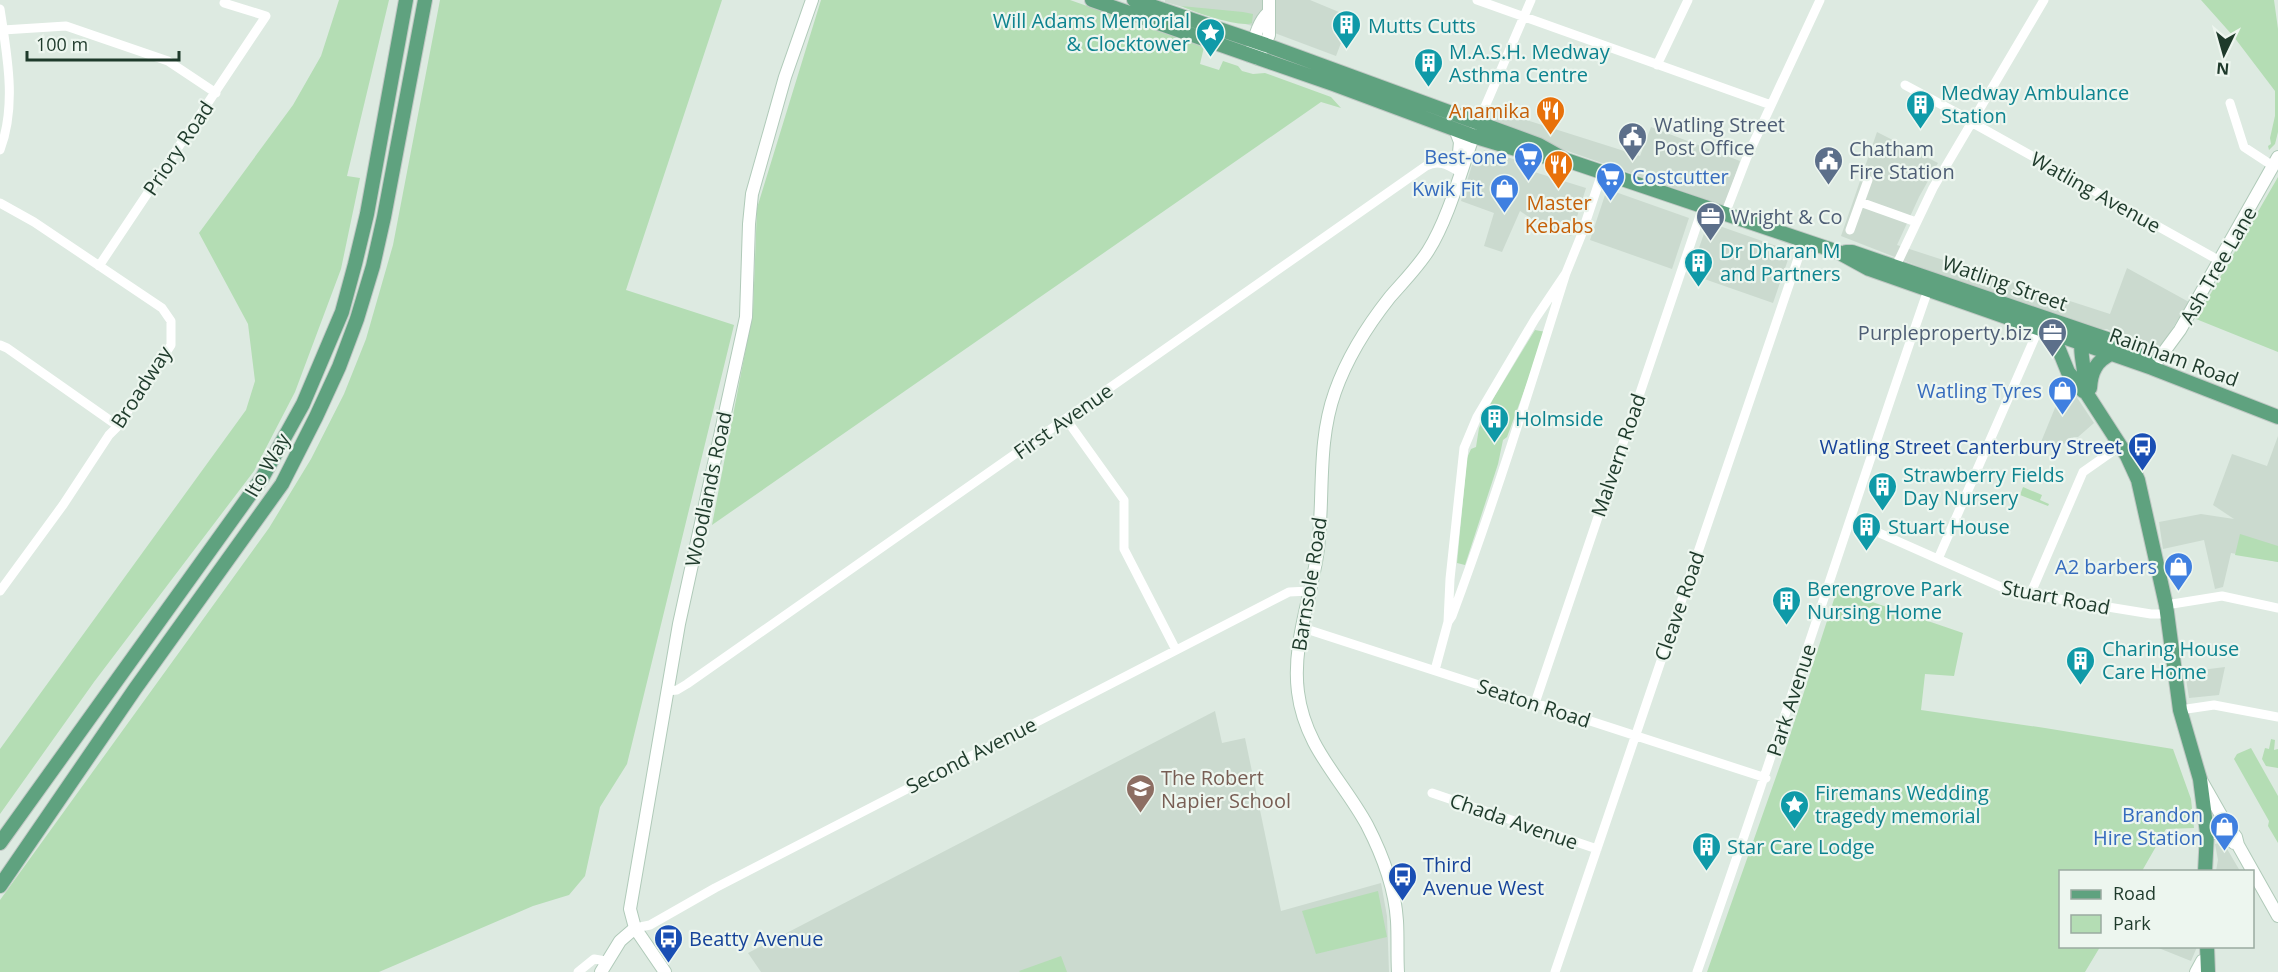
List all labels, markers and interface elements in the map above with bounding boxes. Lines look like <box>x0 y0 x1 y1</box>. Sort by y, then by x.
place label: Will Adams Memorial & Clocktower <box>993 7 1190 57</box>
building icon: Mutts Cutts <box>1331 9 1363 51</box>
place label: Mutts Cutts <box>1368 12 1476 39</box>
place icon: Will Adams Memorial & Clocktower <box>1195 16 1227 58</box>
scale bar <box>27 24 178 62</box>
north arrow <box>2194 24 2254 84</box>
text: 100 m <box>36 32 88 56</box>
place label: M.A.S.H. Medway Asthma Centre <box>1449 38 1611 88</box>
building icon: M.A.S.H. Medway Asthma Centre <box>1412 46 1444 88</box>
text: N <box>2215 57 2230 80</box>
place label: Medway Ambulance Station <box>1941 79 2129 129</box>
building icon: Medway Ambulance Station <box>1904 88 1936 130</box>
restaurant icon: Anamika <box>1535 94 1567 136</box>
street label: Priory Road <box>136 96 220 200</box>
place label: Anamika <box>1449 97 1530 124</box>
place label: Watling Street Post Office <box>1654 111 1785 161</box>
public building icon: Watling Street Post Office <box>1617 120 1649 162</box>
place label: Chatham Fire Station <box>1849 135 1955 185</box>
supermarket icon: Best-one <box>1512 140 1544 182</box>
place label: Best-one <box>1424 143 1507 170</box>
public building icon: Chatham Fire Station <box>1812 144 1844 186</box>
street label: Watling Avenue <box>2026 145 2166 239</box>
restaurant icon: Master Kebabs <box>1543 148 1575 190</box>
supermarket icon: Costcutter <box>1595 160 1627 202</box>
place label: Costcutter <box>1632 163 1729 190</box>
shop icon: Kwik Fit <box>1488 172 1520 214</box>
place label: Kwik Fit <box>1412 175 1483 202</box>
place label: Master Kebabs <box>1525 189 1593 239</box>
office icon: Wright & Co <box>1694 200 1726 242</box>
street label: Ash Tree Lane <box>2173 201 2263 329</box>
place label: Wright & Co <box>1731 203 1843 230</box>
place label: Dr Dharan M and Partners <box>1720 237 1841 287</box>
building icon: Dr Dharan M and Partners <box>1683 246 1715 288</box>
street label: Watling Street <box>1939 249 2071 317</box>
office icon: Purpleproperty.biz <box>2037 316 2069 358</box>
place label: Purpleproperty.biz <box>1858 319 2032 346</box>
street label: Rainham Road <box>2106 321 2242 393</box>
street label: Broadway <box>104 340 178 433</box>
shop icon: Watling Tyres <box>2047 374 2079 416</box>
street label: First Avenue <box>1008 377 1118 465</box>
place label: Watling Tyres <box>1917 377 2042 404</box>
street label: Malvern Road <box>1584 390 1652 520</box>
building icon: Holmside <box>1478 402 1510 444</box>
place label: Holmside <box>1515 405 1603 432</box>
street label: Woodlands Road <box>678 409 738 569</box>
street label: Ito Way <box>238 427 297 502</box>
bus stop icon: Watling Street Canterbury Street <box>2127 430 2159 472</box>
place label: Watling Street Canterbury Street <box>1820 433 2122 460</box>
place label: Strawberry Fields Day Nursery <box>1903 461 2064 511</box>
building icon: Strawberry Fields Day Nursery <box>1866 470 1898 512</box>
building icon: Stuart House <box>1851 510 1883 552</box>
place label: Stuart House <box>1888 513 2010 540</box>
street label: Barnsole Road <box>1285 515 1333 653</box>
street label: Cleave Road <box>1648 548 1710 664</box>
shop icon: A2 barbers <box>2162 550 2194 592</box>
place label: A2 barbers <box>2055 553 2157 580</box>
street label: Stuart Road <box>2000 573 2112 621</box>
place label: Berengrove Park Nursing Home <box>1807 575 1963 625</box>
building icon: Berengrove Park Nursing Home <box>1770 584 1802 626</box>
place label: Charing House Care Home <box>2102 635 2239 685</box>
street label: Park Avenue <box>1760 640 1822 760</box>
building icon: Charing House Care Home <box>2065 644 2097 686</box>
street label: Seaton Road <box>1474 672 1594 734</box>
street label: Second Avenue <box>901 710 1041 800</box>
place label: The Robert Napier School <box>1161 764 1291 814</box>
school or university icon: The Robert Napier School <box>1124 772 1156 814</box>
place label: Firemans Wedding tragedy memorial <box>1815 779 1989 829</box>
street label: Chada Avenue <box>1446 786 1582 856</box>
place icon: Firemans Wedding tragedy memorial <box>1778 788 1810 830</box>
place label: Brandon Hire Station <box>2093 801 2203 851</box>
shop icon: Brandon Hire Station <box>2208 810 2240 852</box>
building icon: Star Care Lodge <box>1690 830 1722 872</box>
place label: Star Care Lodge <box>1727 833 1875 860</box>
place label: Third Avenue West <box>1423 851 1544 901</box>
bus stop icon: Third Avenue West <box>1386 860 1418 902</box>
legend <box>2059 870 2254 948</box>
text: Road <box>2113 881 2156 905</box>
text: Park <box>2113 911 2151 935</box>
bus stop icon: Beatty Avenue <box>652 922 684 964</box>
place label: Beatty Avenue <box>689 925 823 952</box>

